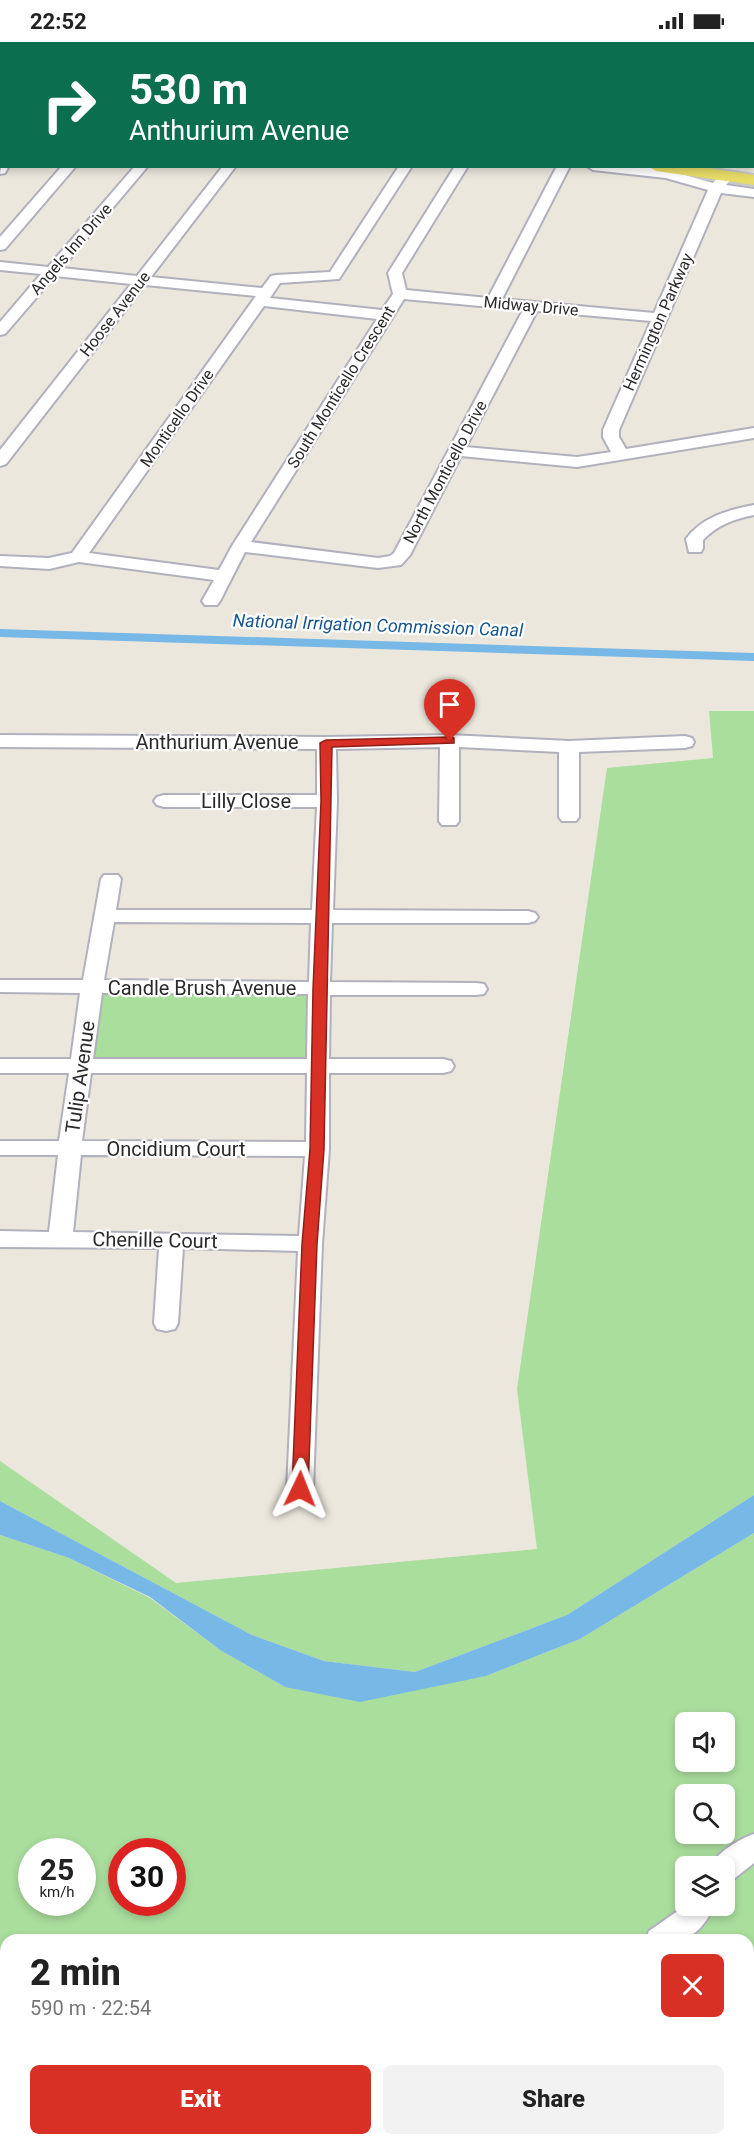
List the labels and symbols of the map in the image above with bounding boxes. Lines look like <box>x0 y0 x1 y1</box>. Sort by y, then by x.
street label: Angels Inn Drive <box>26 199 116 299</box>
street label: Hermington Parkway <box>619 250 697 394</box>
street label: Hoose Avenue <box>76 268 154 360</box>
street label: Midway Drive <box>483 292 579 320</box>
street label: South Monticello Crescent <box>283 302 399 472</box>
street label: Monticello Drive <box>136 366 218 470</box>
street label: North Monticello Drive <box>399 397 491 547</box>
water label: National Irrigation Commission Canal <box>232 609 524 641</box>
pin <box>424 679 475 741</box>
street label: Anthurium Avenue <box>135 730 299 754</box>
street label: Lilly Close <box>201 789 291 813</box>
street label: Candle Brush Avenue <box>108 976 296 1000</box>
street label: Tulip Avenue <box>60 1019 100 1135</box>
street label: Oncidium Court <box>106 1137 246 1161</box>
street label: Chenille Court <box>92 1227 218 1253</box>
position arrow <box>268 1457 332 1521</box>
speed limit sign: 30 <box>108 1838 186 1916</box>

